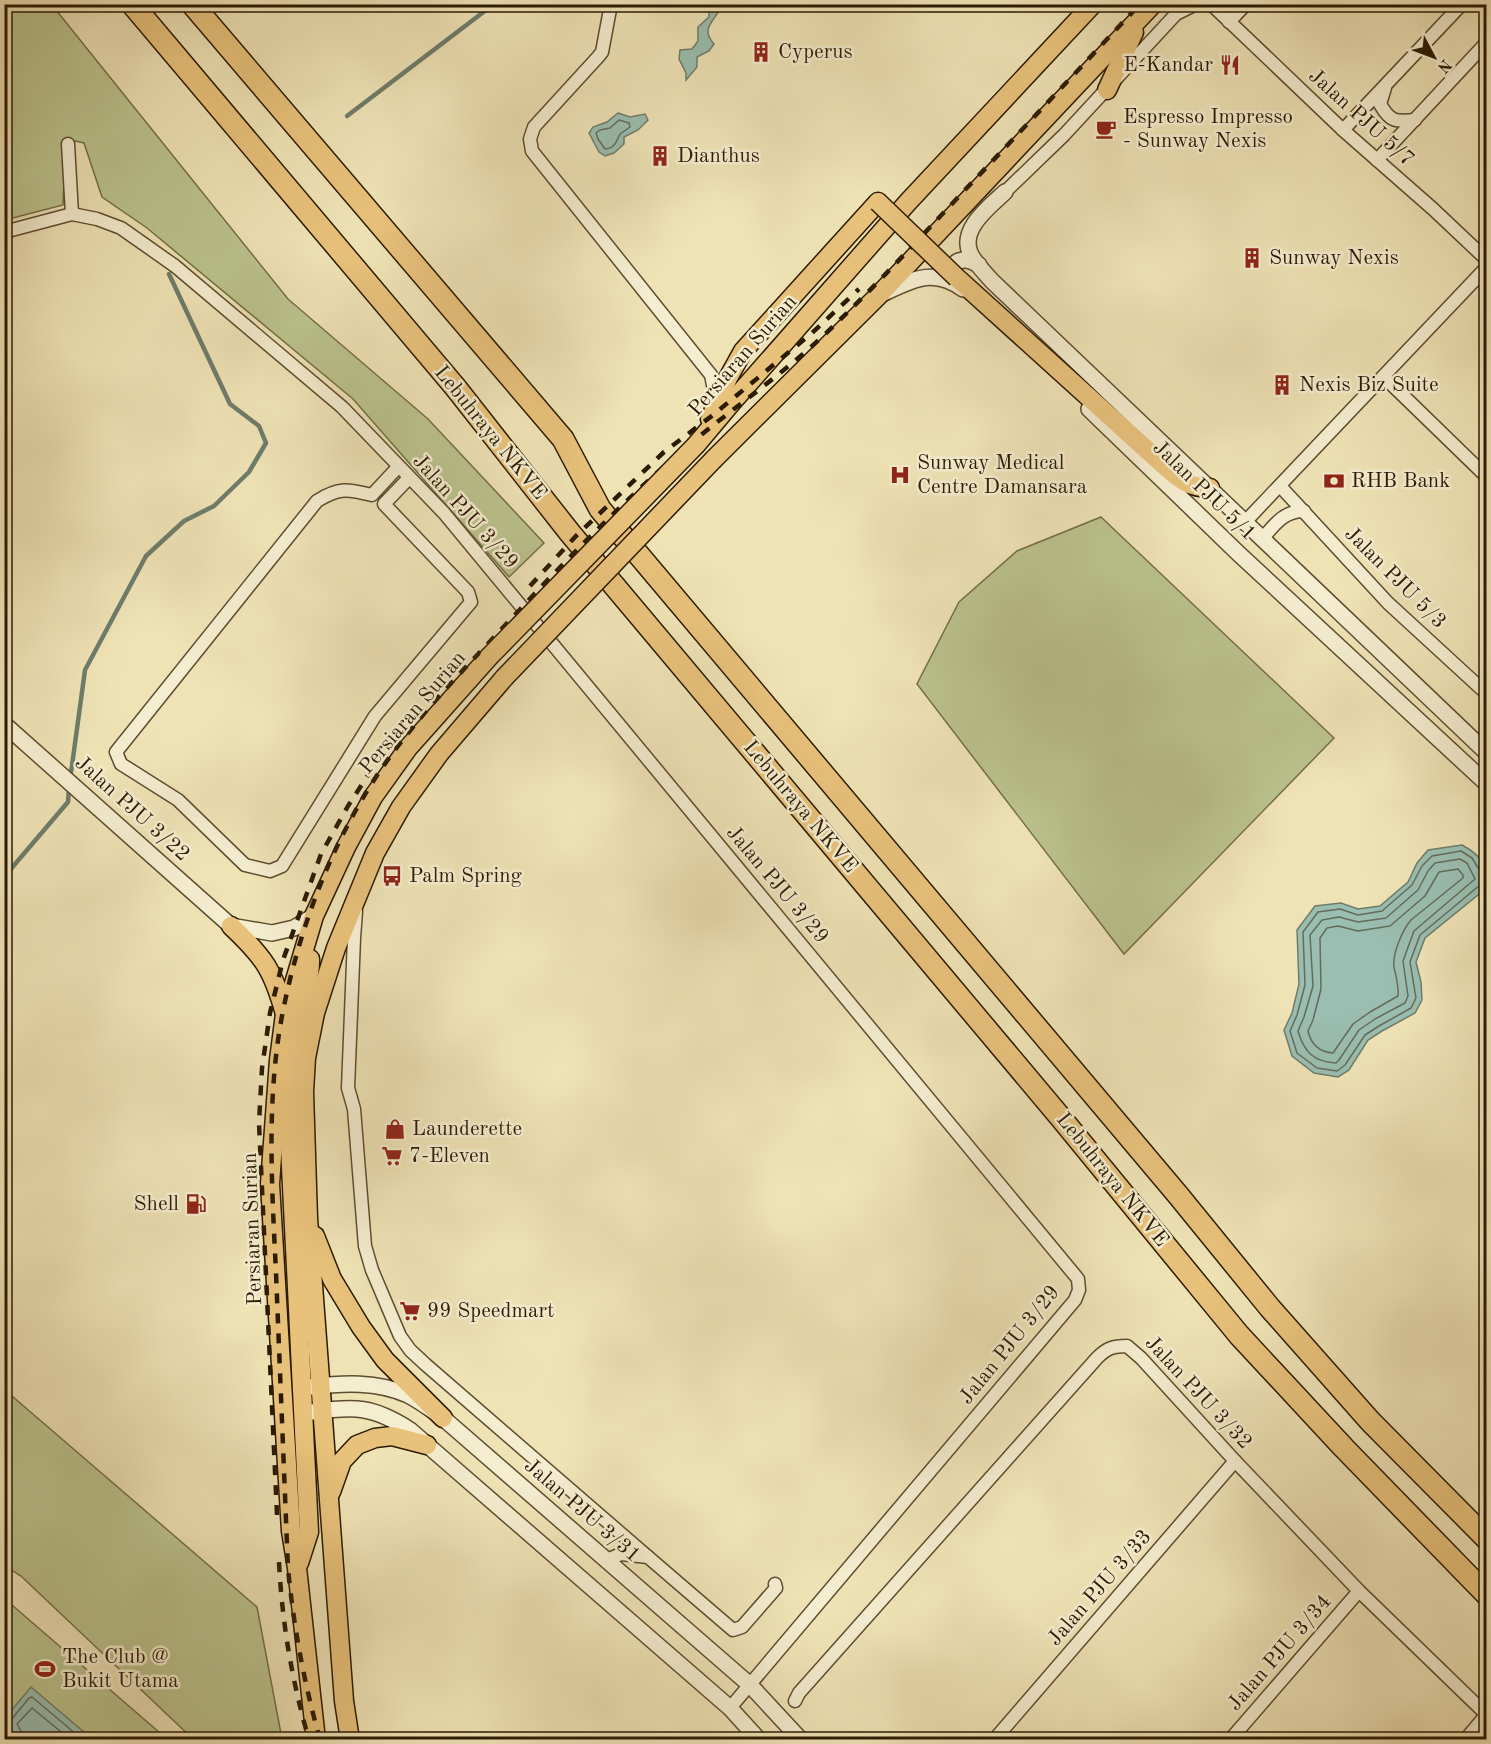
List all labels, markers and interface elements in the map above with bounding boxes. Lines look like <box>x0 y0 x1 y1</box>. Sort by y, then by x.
north arrow <box>1404 27 1464 87</box>
building icon: Cyperus <box>749 40 773 64</box>
place label: Cyperus <box>778 42 853 63</box>
restaurant icon: E-Kandar <box>1218 53 1242 77</box>
place label: E-Kandar <box>1123 55 1213 76</box>
text: N <box>1433 56 1454 76</box>
street label: Jalan PJU 5/7 <box>1304 65 1418 171</box>
place label: Espresso Impresso - Sunway Nexis <box>1123 107 1293 152</box>
cafe icon: Espresso Impresso - Sunway Nexis <box>1094 117 1118 141</box>
building icon: Dianthus <box>648 144 672 168</box>
place label: Dianthus <box>677 146 760 167</box>
building icon: Sunway Nexis <box>1240 246 1264 270</box>
place label: Sunway Nexis <box>1269 248 1399 269</box>
street label: Persiaran Surian <box>685 291 801 421</box>
street label: Lebuhraya NKVE <box>430 362 550 504</box>
building icon: Nexis Biz Suite <box>1270 373 1294 397</box>
place label: Nexis Biz Suite <box>1299 375 1439 396</box>
street label: Jalan PJU 5/1 <box>1149 437 1259 545</box>
street label: Jalan PJU 3/29 <box>408 451 522 573</box>
place label: Sunway Medical Centre Damansara <box>917 453 1087 498</box>
hospital icon: Sunway Medical Centre Damansara <box>888 463 912 487</box>
bank icon: RHB Bank <box>1322 469 1346 493</box>
place label: RHB Bank <box>1351 471 1450 492</box>
street label: Jalan PJU 5/3 <box>1340 523 1450 633</box>
street label: Persiaran Surian <box>356 648 470 778</box>
street label: Lebuhraya NKVE <box>739 737 861 877</box>
street label: Jalan PJU 3/22 <box>71 752 193 866</box>
street label: Jalan PJU 3/29 <box>722 822 832 948</box>
bus stop icon: Palm Spring <box>380 864 404 888</box>
place label: Palm Spring <box>409 866 522 887</box>
street label: Lebuhraya NKVE <box>1052 1109 1172 1251</box>
shop icon: Launderette <box>383 1117 407 1141</box>
place label: Launderette <box>412 1119 522 1140</box>
supermarket icon: 7-Eleven <box>380 1144 404 1168</box>
place label: 7-Eleven <box>409 1146 490 1167</box>
street label: Persiaran Surian <box>240 1152 266 1306</box>
fuel station icon: Shell <box>184 1192 208 1216</box>
place label: Shell <box>134 1194 179 1215</box>
street label: Jalan PJU 3/29 <box>956 1282 1064 1408</box>
supermarket icon: 99 Speedmart <box>398 1299 422 1323</box>
place label: 99 Speedmart <box>427 1301 554 1322</box>
street label: Jalan PJU 3/32 <box>1140 1332 1256 1454</box>
street label: Jalan PJU 3/31 <box>520 1455 644 1567</box>
street label: Jalan PJU 3/33 <box>1044 1526 1156 1650</box>
street label: Jalan PJU 3/34 <box>1224 1591 1336 1715</box>
place label: The Club @ Bukit Utama <box>62 1647 179 1692</box>
sports icon: The Club @ Bukit Utama <box>33 1657 57 1681</box>

